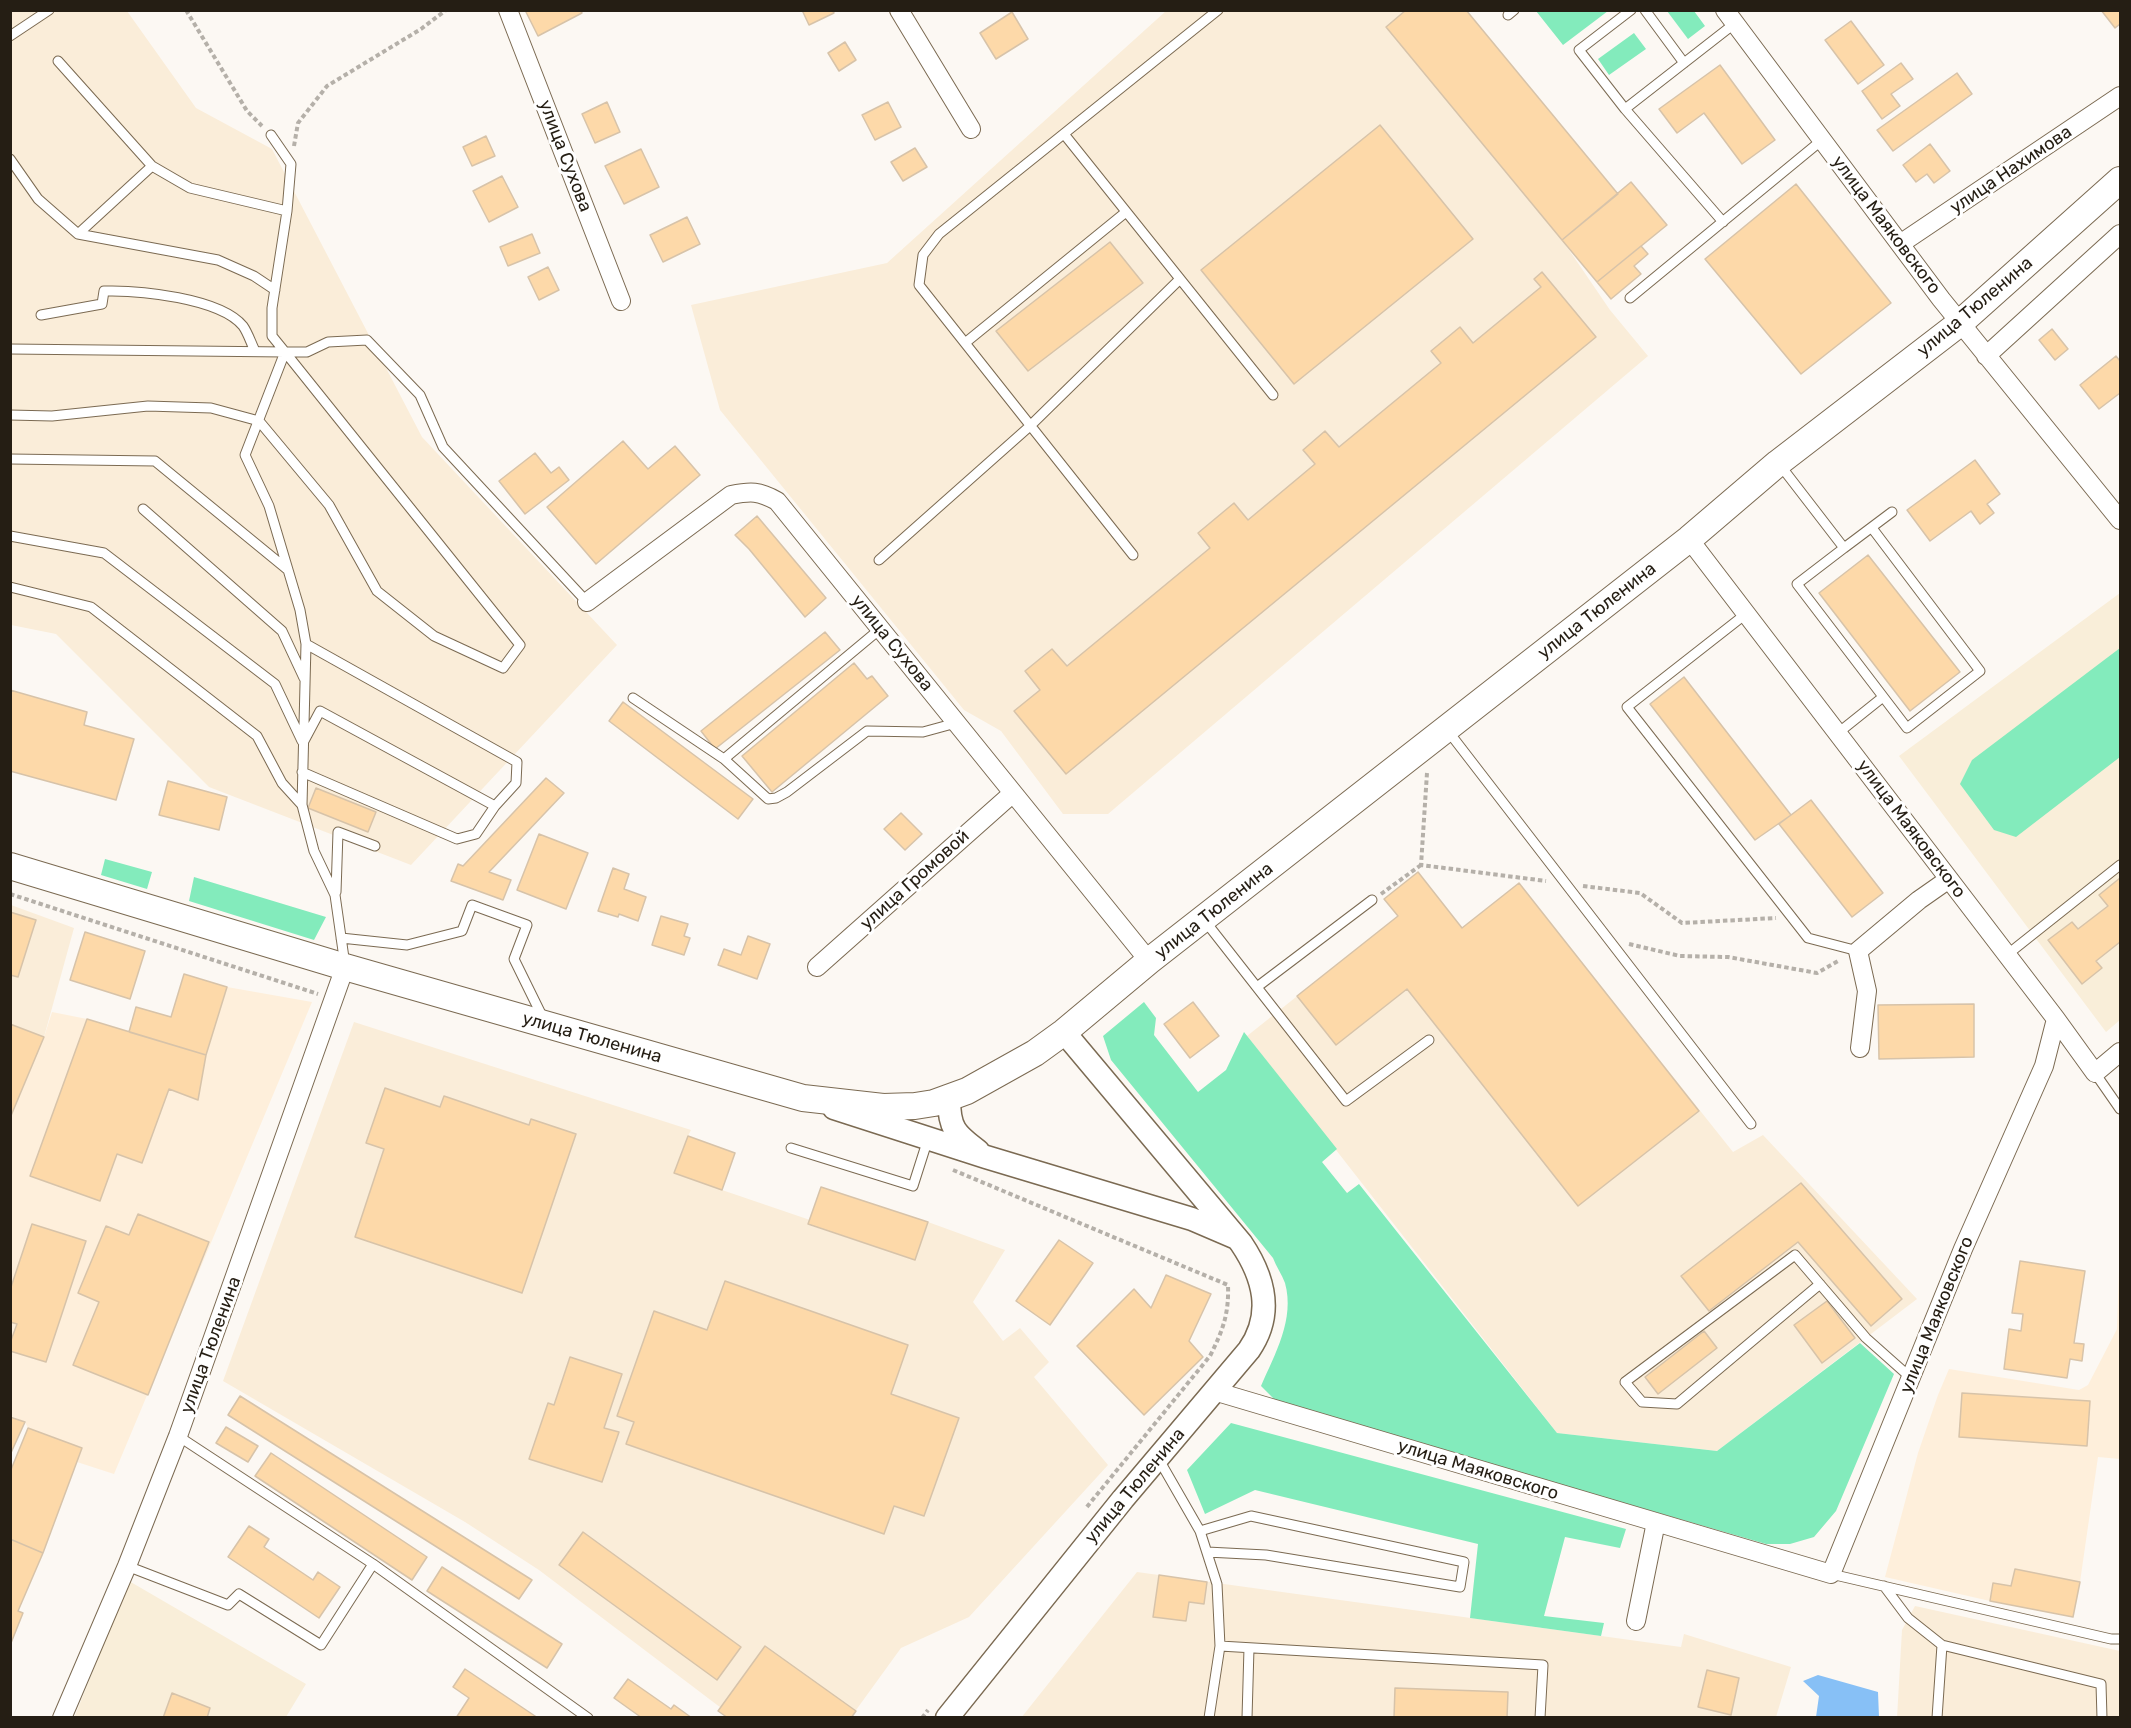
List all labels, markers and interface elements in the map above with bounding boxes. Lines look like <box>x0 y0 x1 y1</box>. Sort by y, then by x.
street label: улица Сухова <box>534 97 596 215</box>
street label: улица Нахимова <box>1946 121 2076 219</box>
street label: улица Маяковского <box>1827 152 1945 298</box>
street label: улица Тюленина <box>1913 252 2037 362</box>
street label: улица Тюленина <box>1534 558 1660 664</box>
street label: улица Сухова <box>846 590 938 696</box>
street label: улица Маяковского <box>1852 756 1970 902</box>
street label: улица Громовой <box>856 825 974 935</box>
street label: улица Тюленина <box>1151 858 1277 964</box>
street label: улица Тюленина <box>520 1008 664 1068</box>
street label: улица Маяковского <box>1896 1233 1978 1397</box>
street label: улица Тюленина <box>176 1274 246 1416</box>
street label: улица Тюленина <box>1080 1424 1190 1548</box>
street label: улица Маяковского <box>1395 1435 1561 1505</box>

